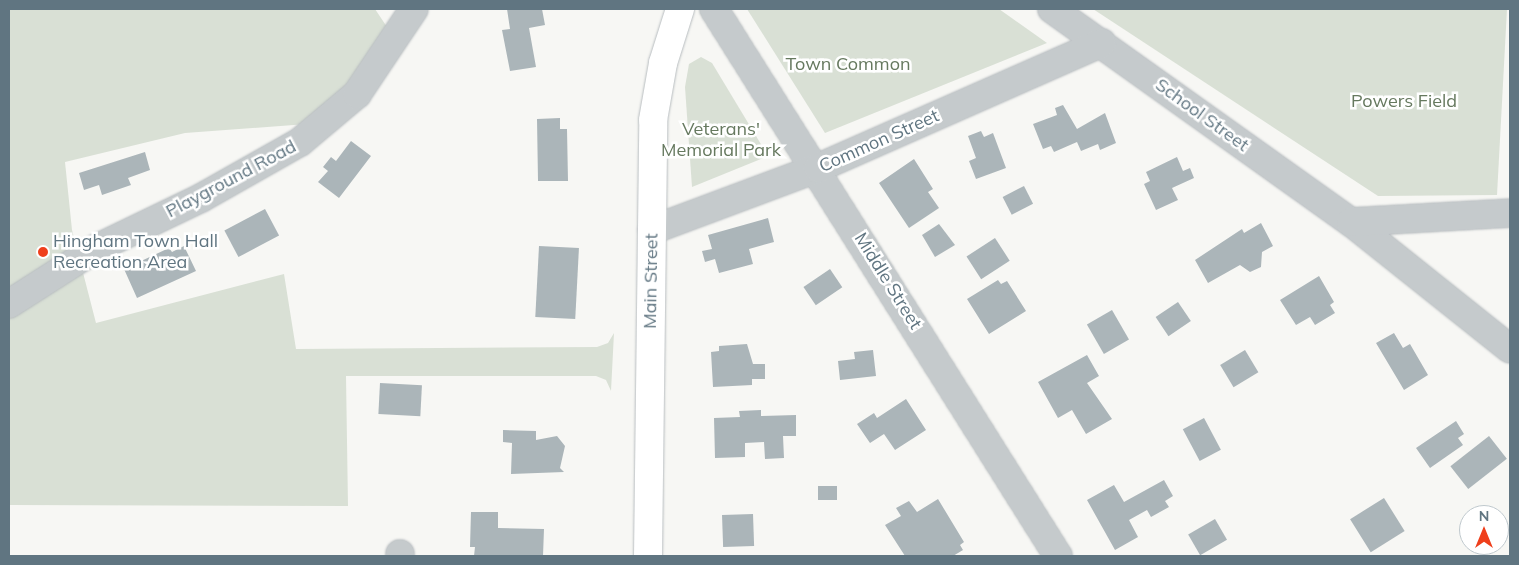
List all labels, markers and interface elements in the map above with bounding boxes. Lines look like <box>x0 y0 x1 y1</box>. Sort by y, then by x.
park label: Town Common <box>786 53 910 75</box>
street label: School Street <box>1151 74 1253 156</box>
park label: Powers Field <box>1351 90 1457 112</box>
street label: Common Street <box>816 105 942 177</box>
park label: Veterans' Memorial Park <box>661 119 781 162</box>
street label: Playground Road <box>162 136 300 222</box>
street label: Middle Street <box>850 229 926 333</box>
place label: Hingham Town Hall Recreation Area <box>53 231 218 274</box>
street label: Main Street <box>639 233 663 329</box>
marker: Hingham Town Hall Recreation Area <box>37 246 49 258</box>
north arrow <box>1459 505 1509 555</box>
text: N <box>1479 507 1489 525</box>

